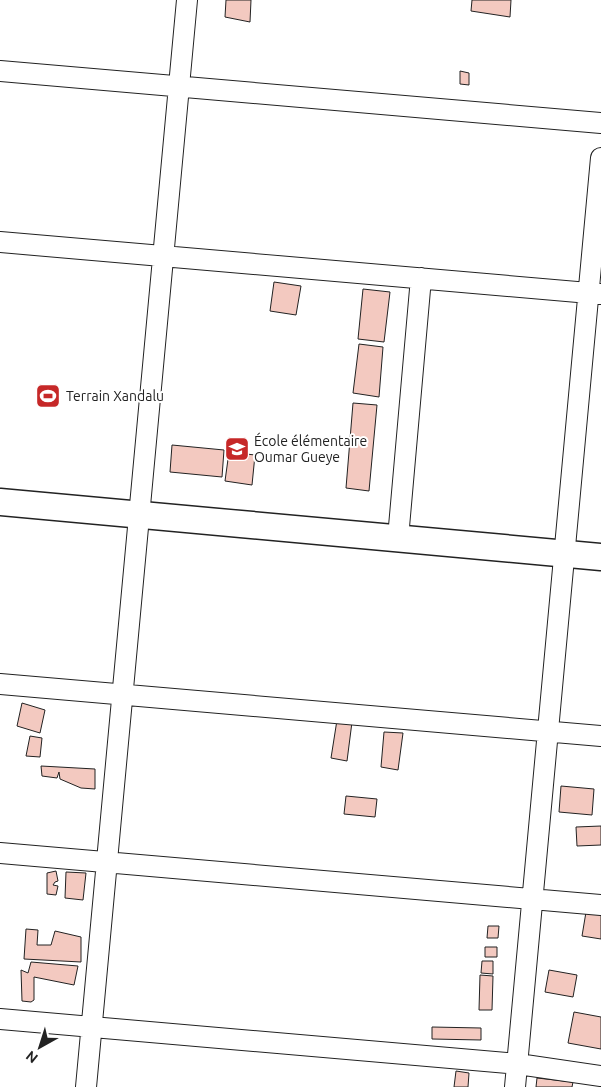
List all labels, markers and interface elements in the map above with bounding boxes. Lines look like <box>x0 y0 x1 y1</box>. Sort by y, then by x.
sports icon: Terrain Xandalu <box>35 383 61 409</box>
place label: Terrain Xandalu <box>66 388 164 404</box>
place label: École élémentaire Oumar Gueye <box>254 432 367 465</box>
school or university icon: École élémentaire Oumar Gueye <box>224 436 250 462</box>
north arrow <box>15 1022 65 1072</box>
text: N <box>23 1048 41 1067</box>

